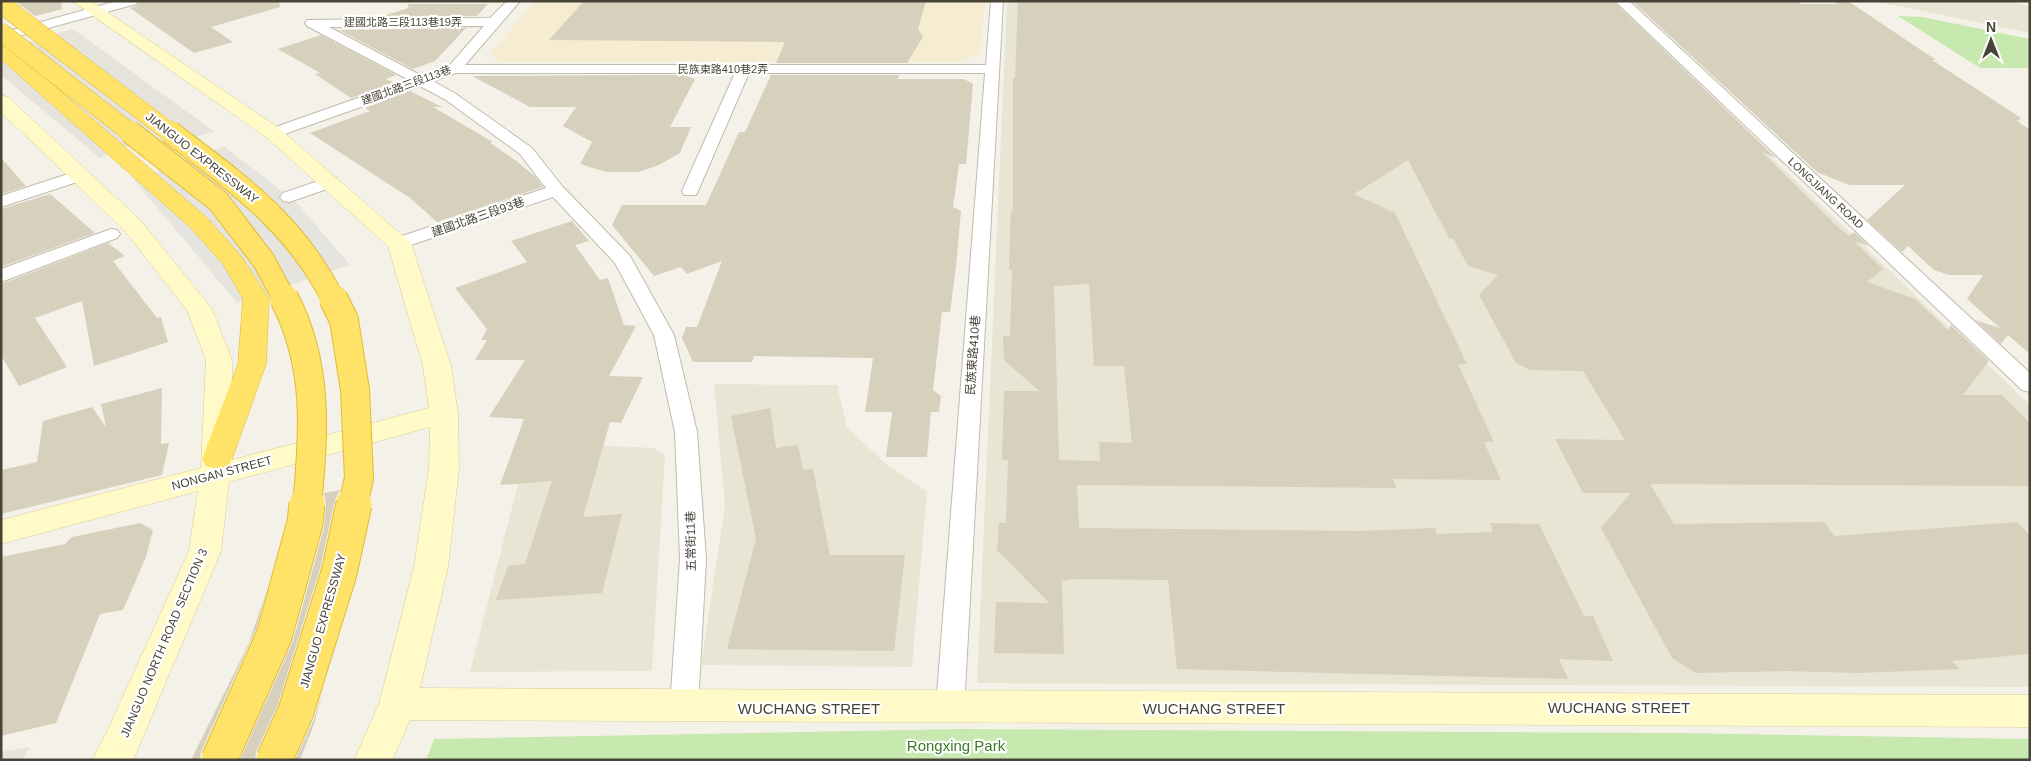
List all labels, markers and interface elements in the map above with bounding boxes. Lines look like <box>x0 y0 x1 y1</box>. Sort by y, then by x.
north arrow <box>1966 15 2016 65</box>
street label: 建國北路三段113巷19弄 <box>344 16 462 28</box>
text: N <box>1986 19 1996 35</box>
street label: 建國北路三段113巷 <box>360 63 452 107</box>
street label: 民族東路410巷2弄 <box>678 63 768 75</box>
street label: JIANGUO EXPRESSWAY <box>143 110 261 206</box>
street label: LONGJIANG ROAD <box>1786 155 1866 231</box>
street label: 建國北路三段93巷 <box>430 195 526 239</box>
street label: 民族東路410巷 <box>963 315 983 395</box>
street label: NONGAN STREET <box>170 453 274 493</box>
street label: 五常街11巷 <box>683 511 699 571</box>
street label: JIANGUO NORTH ROAD SECTION 3 <box>118 546 210 740</box>
street label: JIANGUO EXPRESSWAY <box>297 552 349 690</box>
street label: WUCHANG STREET <box>1548 699 1690 716</box>
street label: WUCHANG STREET <box>738 700 880 717</box>
street label: WUCHANG STREET <box>1143 700 1285 717</box>
park label: Rongxing Park <box>907 737 1006 754</box>

